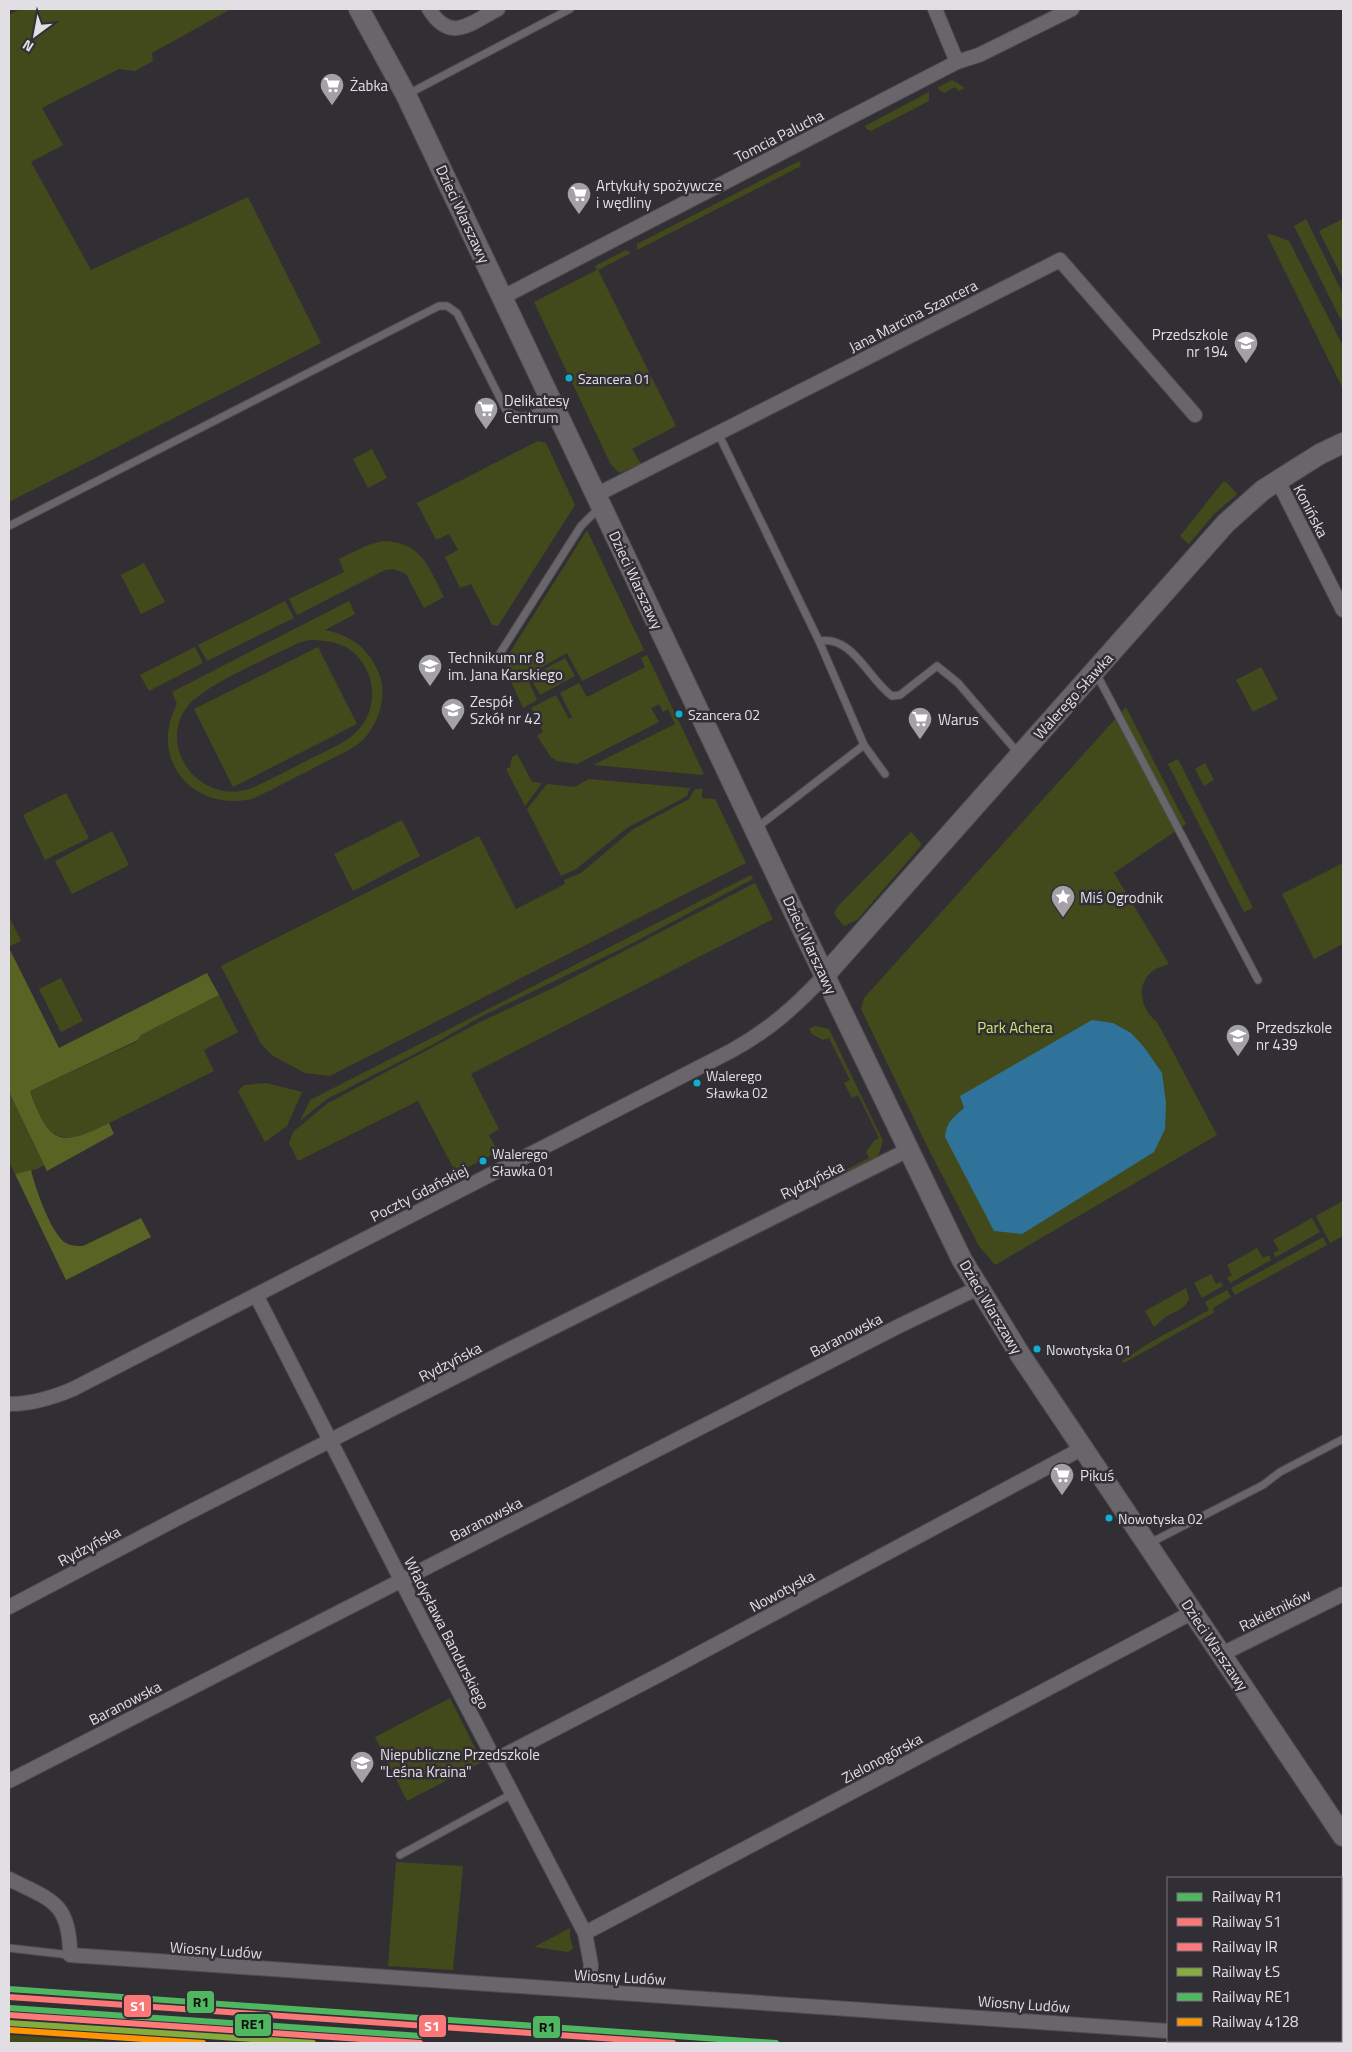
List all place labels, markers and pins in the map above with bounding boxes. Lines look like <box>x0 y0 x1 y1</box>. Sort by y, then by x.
supermarket icon: Żabka <box>319 72 345 106</box>
place label: Żabka <box>350 74 389 97</box>
place label: Artykuły spożywcze i wędliny <box>596 174 722 214</box>
supermarket icon: Artykuły spożywcze i wędliny <box>566 181 592 215</box>
place label: Przedszkole nr 194 <box>1152 323 1228 363</box>
school or university icon: Przedszkole nr 194 <box>1233 330 1259 364</box>
place label: Szancera 01 <box>578 368 650 389</box>
marker: Szancera 01 <box>564 373 574 383</box>
place label: Delikatesy Centrum <box>504 389 570 429</box>
supermarket icon: Delikatesy Centrum <box>473 396 499 430</box>
place label: Technikum nr 8 im. Jana Karskiego <box>448 646 563 686</box>
school or university icon: Technikum nr 8 im. Jana Karskiego <box>417 653 443 687</box>
place label: Zespół Szkół nr 42 <box>470 690 541 730</box>
school or university icon: Zespół Szkół nr 42 <box>440 697 466 731</box>
place label: Szancera 02 <box>688 704 760 725</box>
supermarket icon: Warus <box>907 706 933 740</box>
place label: Warus <box>938 708 979 731</box>
marker: Szancera 02 <box>674 709 684 719</box>
place icon: Miś Ogrodnik <box>1050 884 1076 918</box>
place label: Miś Ogrodnik <box>1080 886 1163 909</box>
place label: Przedszkole nr 439 <box>1256 1016 1332 1056</box>
school or university icon: Przedszkole nr 439 <box>1225 1023 1251 1057</box>
place label: Walerego Sławka 02 <box>706 1065 768 1103</box>
marker: Walerego Sławka 02 <box>692 1078 702 1088</box>
place label: Walerego Sławka 01 <box>492 1143 554 1181</box>
marker: Walerego Sławka 01 <box>478 1156 488 1166</box>
place label: Nowotyska 01 <box>1046 1339 1131 1360</box>
marker: Nowotyska 01 <box>1032 1344 1042 1354</box>
supermarket icon: Pikuś <box>1049 1462 1075 1496</box>
place label: Pikuś <box>1080 1464 1114 1487</box>
place label: Nowotyska 02 <box>1118 1508 1203 1529</box>
marker: Nowotyska 02 <box>1104 1513 1114 1523</box>
place label: Niepubliczne Przedszkole "Leśna Kraina" <box>380 1743 540 1783</box>
school or university icon: Niepubliczne Przedszkole "Leśna Kraina" <box>349 1750 375 1784</box>

